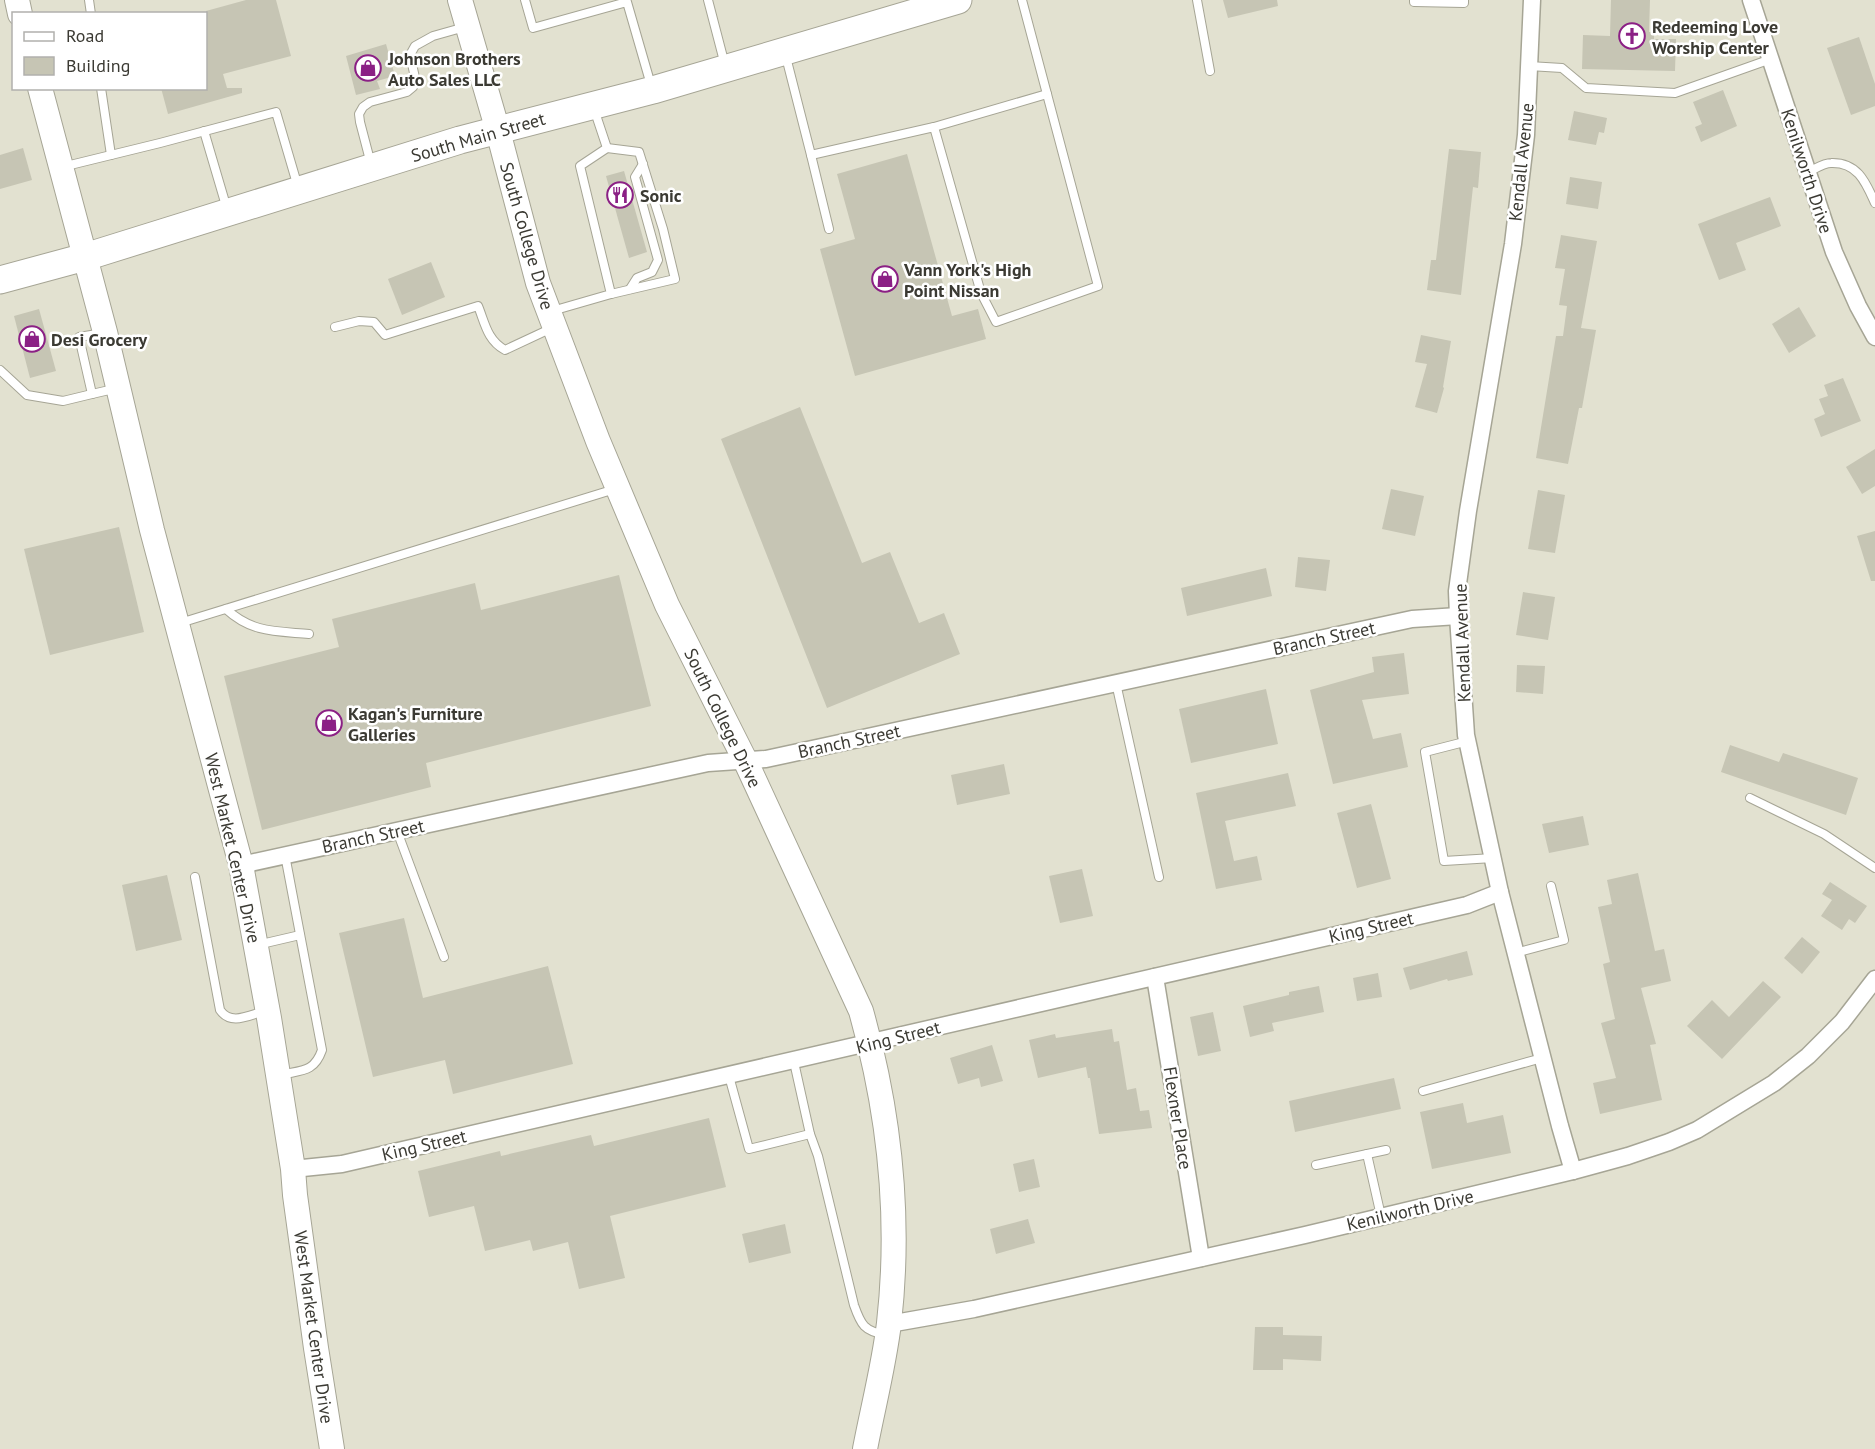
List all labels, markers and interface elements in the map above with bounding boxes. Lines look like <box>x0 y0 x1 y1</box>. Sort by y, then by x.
legend <box>12 12 207 90</box>
place label: Redeeming Love Worship Center <box>1652 15 1778 59</box>
church icon: Redeeming Love Worship Center <box>1617 21 1647 51</box>
text: Road <box>66 24 104 47</box>
place label: Johnson Brothers Auto Sales LLC <box>387 47 521 91</box>
shop icon: Johnson Brothers Auto Sales LLC <box>353 53 383 83</box>
text: Building <box>66 54 130 77</box>
street label: Kendall Avenue <box>1503 102 1539 222</box>
street label: Kenilworth Drive <box>1776 106 1838 236</box>
street label: South Main Street <box>408 107 548 167</box>
street label: South College Drive <box>495 160 559 312</box>
restaurant icon: Sonic <box>605 180 635 210</box>
place label: Sonic <box>640 184 682 207</box>
place label: Vann York's High Point Nissan <box>903 258 1031 302</box>
shop icon: Vann York's High Point Nissan <box>870 264 900 294</box>
shop icon: Desi Grocery <box>17 324 47 354</box>
place label: Desi Grocery <box>51 328 147 351</box>
street label: Kendall Avenue <box>1448 583 1476 703</box>
street label: Branch Street <box>1271 616 1377 660</box>
street label: South College Drive <box>679 644 767 792</box>
place label: Kagan's Furniture Galleries <box>348 702 483 746</box>
shop icon: Kagan's Furniture Galleries <box>314 708 344 738</box>
street label: Branch Street <box>796 719 902 763</box>
street label: West Market Center Drive <box>200 751 266 945</box>
street label: Branch Street <box>320 814 426 858</box>
street label: King Street <box>1326 906 1416 948</box>
street label: King Street <box>853 1015 943 1059</box>
street label: Flexner Place <box>1159 1065 1197 1171</box>
street label: King Street <box>379 1124 469 1166</box>
street label: Kenilworth Drive <box>1344 1184 1476 1236</box>
street label: West Market Center Drive <box>289 1229 339 1425</box>

